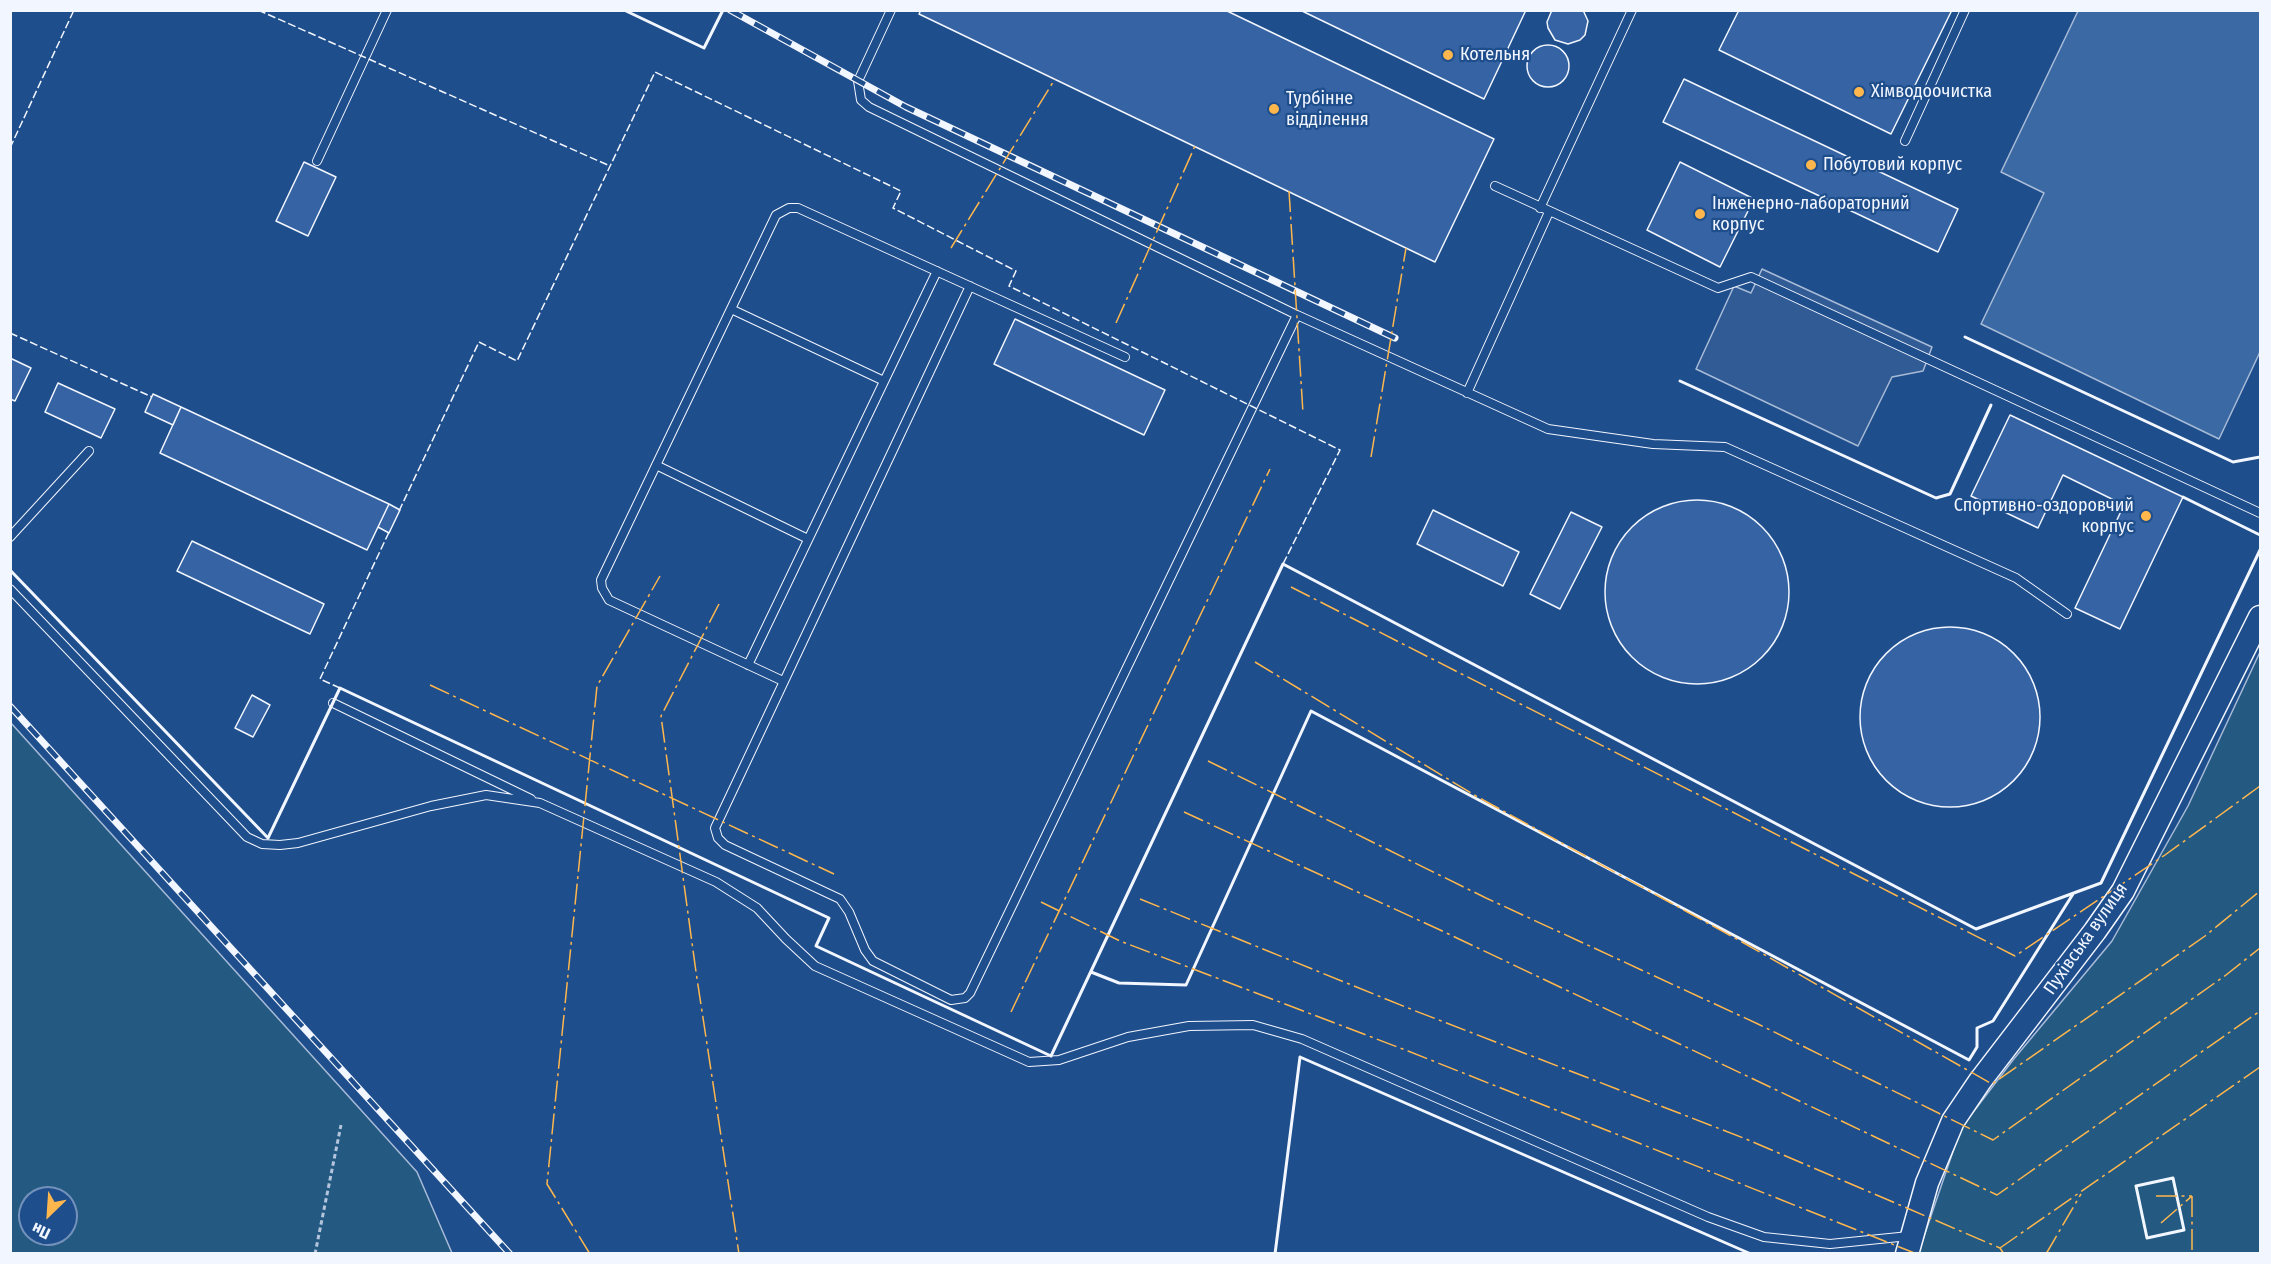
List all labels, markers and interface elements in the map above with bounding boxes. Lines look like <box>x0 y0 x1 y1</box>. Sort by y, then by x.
place label: Котельня <box>1460 44 1530 66</box>
marker: Котельня <box>1441 48 1455 62</box>
place label: Хімводоочистка <box>1871 81 1992 103</box>
marker: Хімводоочистка <box>1852 85 1866 99</box>
place label: Турбінне відділення <box>1286 88 1369 130</box>
marker: Турбінне відділення <box>1267 102 1281 116</box>
place label: Побутовий корпус <box>1823 154 1962 176</box>
marker: Побутовий корпус <box>1804 158 1818 172</box>
place label: Інженерно-лабораторний корпус <box>1712 193 1910 236</box>
marker: Інженерно-лабораторний корпус <box>1693 207 1707 221</box>
place label: Спортивно-оздоровчий корпус <box>1954 495 2134 538</box>
marker: Спортивно-оздоровчий корпус <box>2139 509 2153 523</box>
street label: Пухівська вулиця <box>2039 879 2133 999</box>
north arrow <box>18 1186 78 1246</box>
text: Пн <box>29 1219 53 1243</box>

